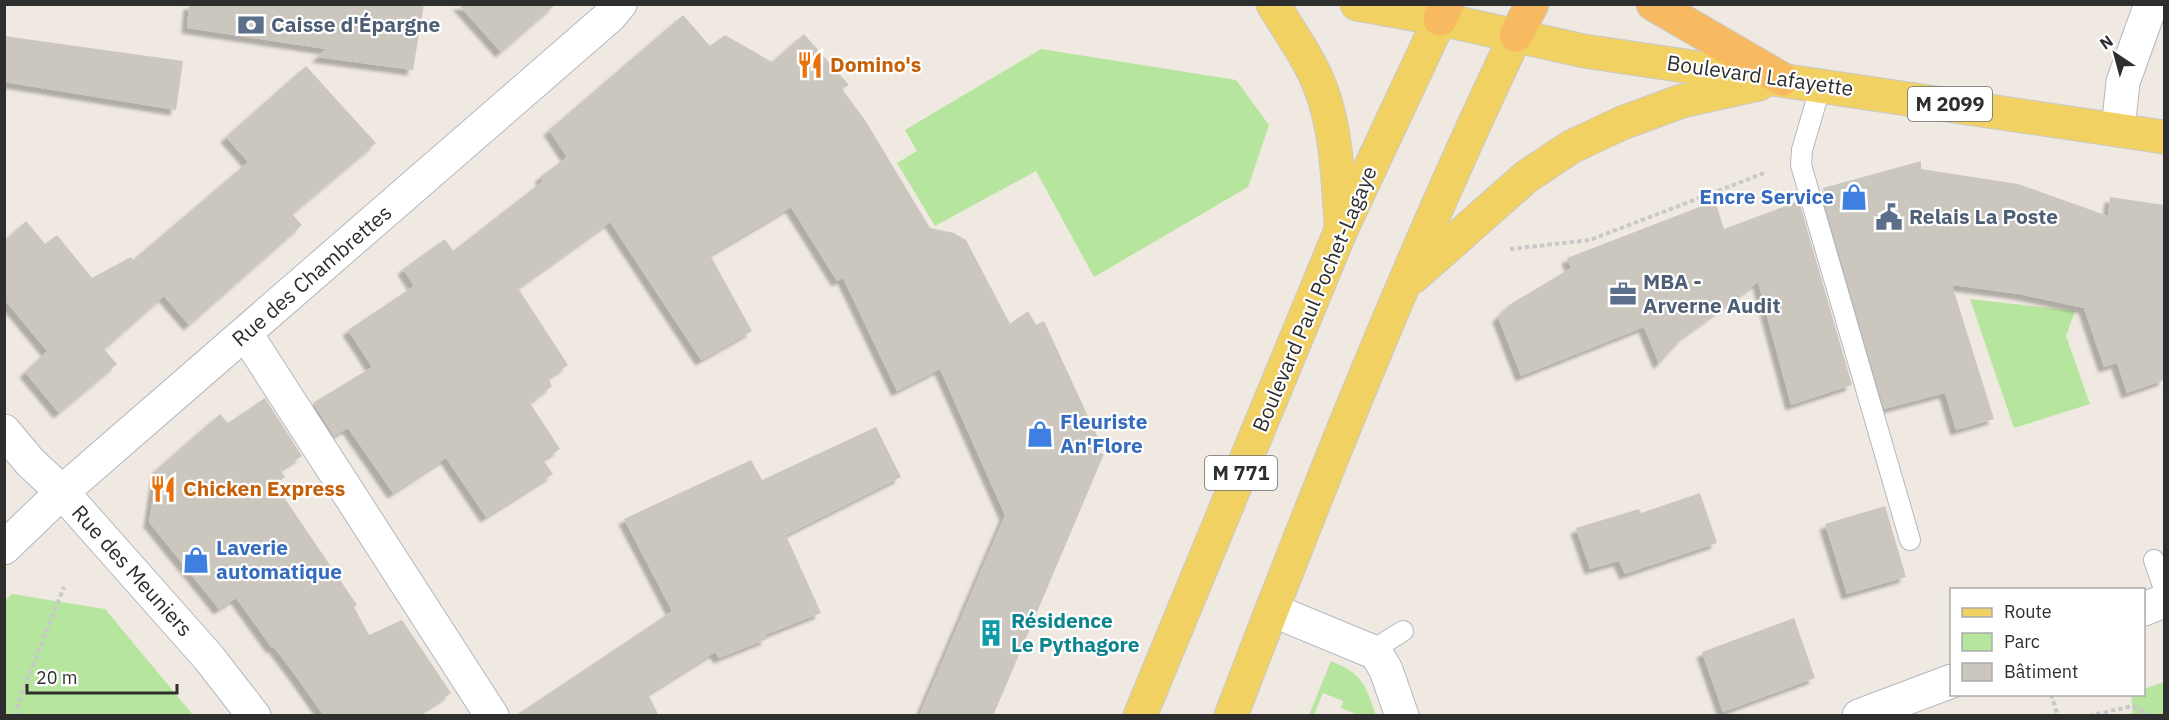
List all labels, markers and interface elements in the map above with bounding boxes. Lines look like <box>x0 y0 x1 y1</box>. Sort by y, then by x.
bank icon: Caisse d'Épargne <box>236 10 266 40</box>
place label: Caisse d'Épargne <box>271 10 441 38</box>
north arrow <box>2085 24 2145 84</box>
text: N <box>2096 30 2117 53</box>
street label: Boulevard Lafayette <box>1665 48 1855 102</box>
restaurant icon: Domino's <box>795 50 825 80</box>
place label: Domino's <box>830 50 921 78</box>
road number: M 2099 <box>1908 87 1992 121</box>
street label: Boulevard Paul Pochet-Lagaye <box>1245 161 1383 436</box>
place label: Encre Service <box>1699 182 1834 210</box>
shop icon: Encre Service <box>1839 182 1869 212</box>
street label: Rue des Chambrettes <box>226 198 397 352</box>
public building icon: Relais La Poste <box>1874 202 1904 232</box>
place label: Relais La Poste <box>1909 202 2058 230</box>
place label: MBA - Arverne Audit <box>1643 267 1780 319</box>
office icon: MBA - Arverne Audit <box>1608 279 1638 309</box>
place label: Fleuriste An'Flore <box>1060 407 1148 459</box>
shop icon: Fleuriste An'Flore <box>1025 419 1055 449</box>
road number: M 771 <box>1205 456 1277 490</box>
restaurant icon: Chicken Express <box>148 474 178 504</box>
place label: Chicken Express <box>183 474 345 502</box>
street label: Rue des Meuniers <box>66 499 199 642</box>
place label: Laverie automatique <box>216 533 342 585</box>
shop icon: Laverie automatique <box>181 545 211 575</box>
legend <box>1950 588 2145 696</box>
text: Route <box>2004 600 2052 623</box>
place label: Résidence Le Pythagore <box>1011 606 1140 658</box>
building icon: Résidence Le Pythagore <box>976 618 1006 648</box>
text: Parc <box>2004 630 2040 653</box>
scale bar <box>27 657 177 695</box>
text: Bâtiment <box>2004 660 2078 683</box>
text: 20 m <box>36 666 78 689</box>

